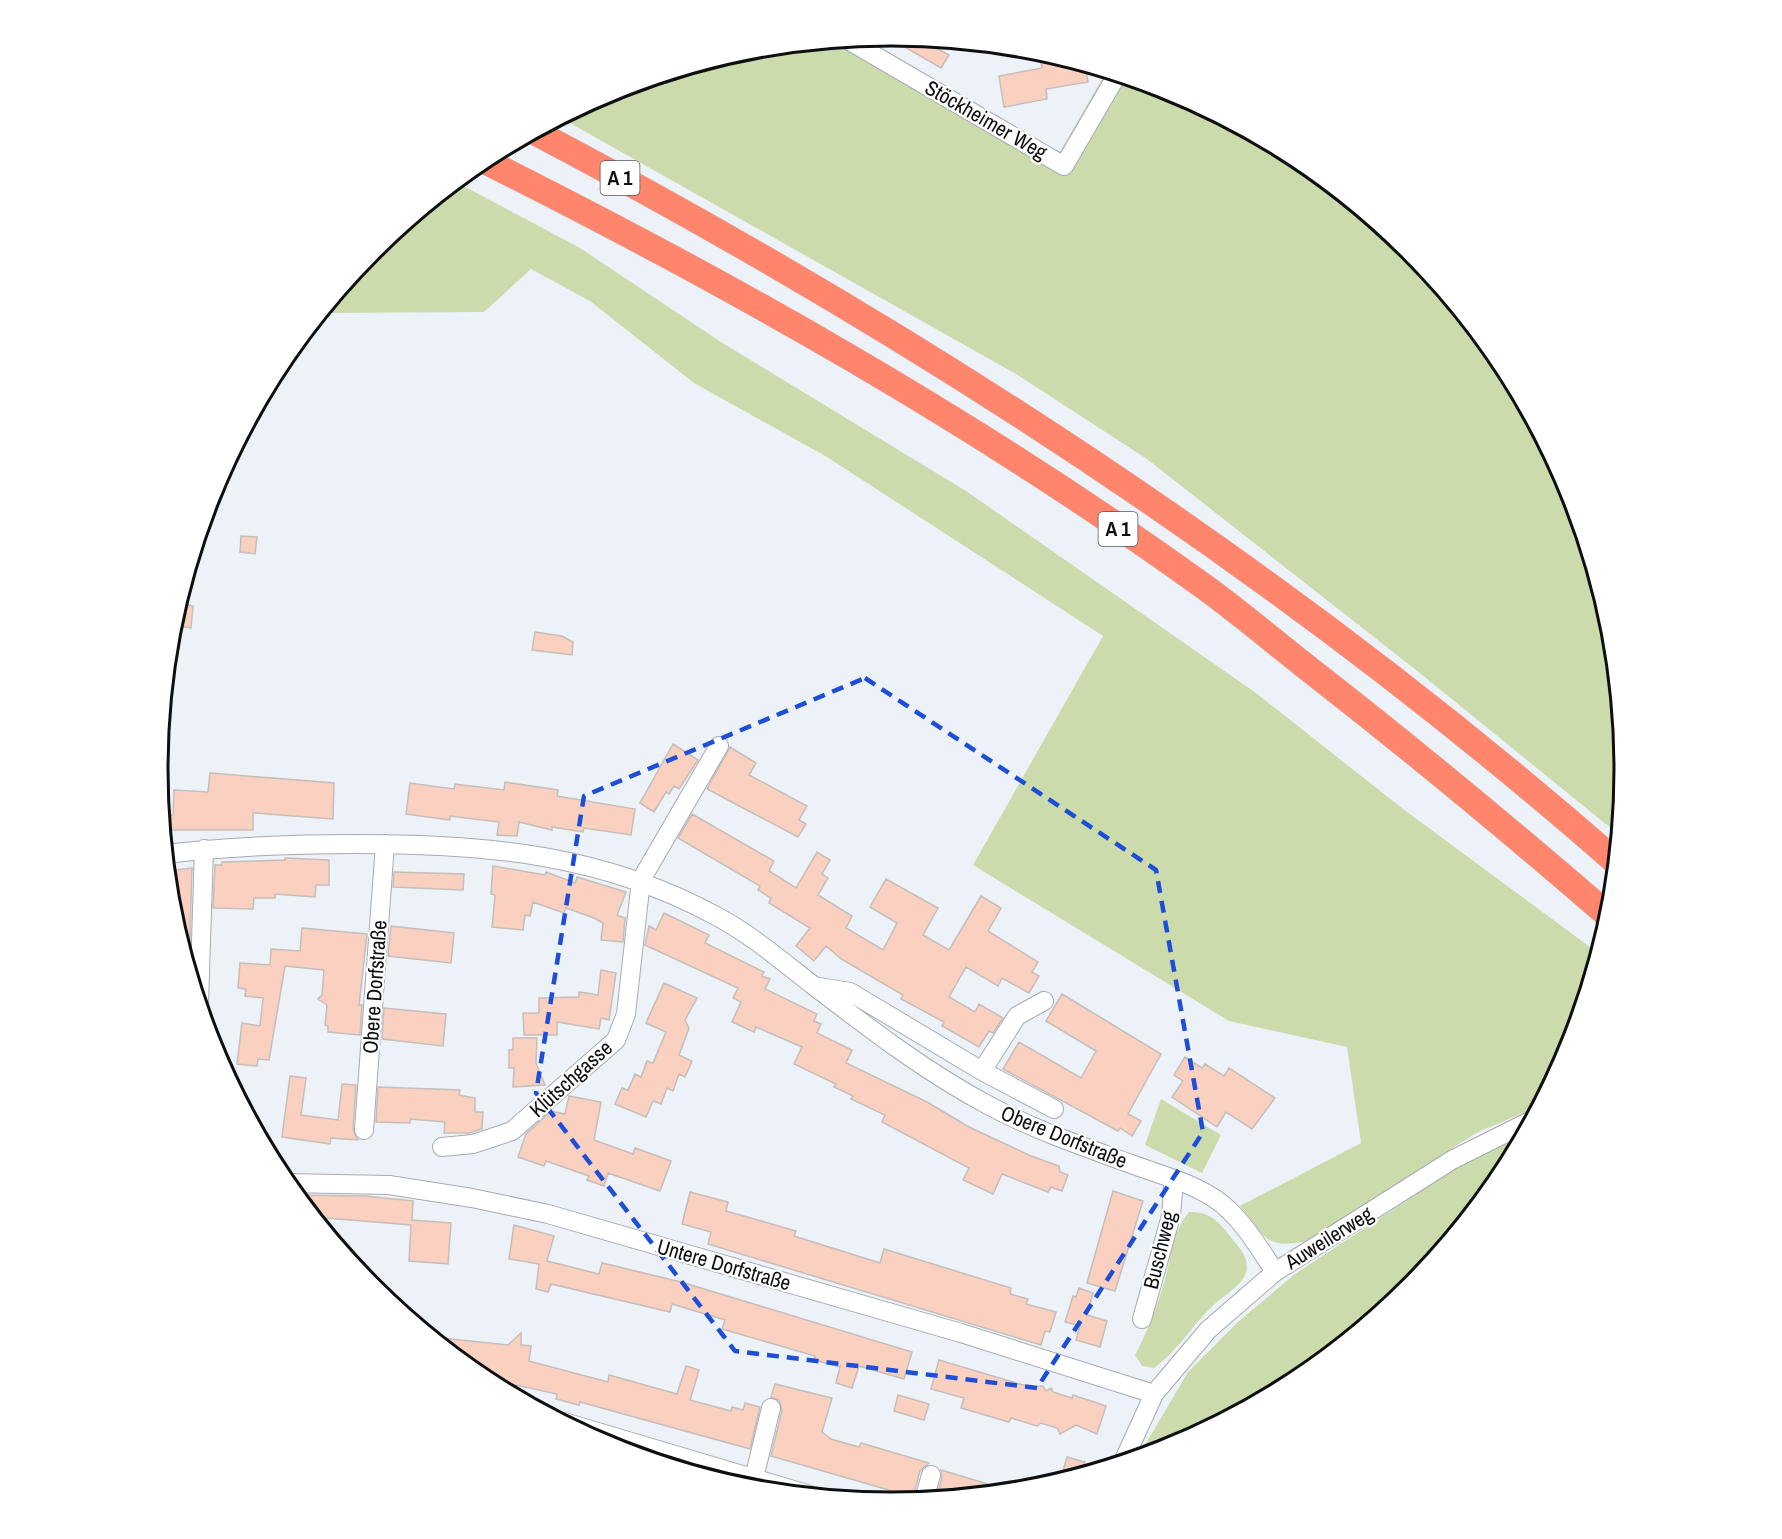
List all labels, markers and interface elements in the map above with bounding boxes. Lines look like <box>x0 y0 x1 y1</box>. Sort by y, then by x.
street label: Stöckheimer Weg <box>920 73 1053 166</box>
road number: A 1 <box>600 161 640 195</box>
road number: A 1 <box>1098 512 1138 546</box>
street label: Obere Dorfstraße <box>355 919 394 1055</box>
street label: Klütschgasse <box>523 1034 618 1124</box>
street label: Obere Dorfstraße <box>997 1098 1132 1175</box>
street label: Auweilerweg <box>1278 1199 1379 1277</box>
street label: Buschweg <box>1136 1207 1183 1292</box>
street label: Untere Dorfstraße <box>654 1232 794 1297</box>

